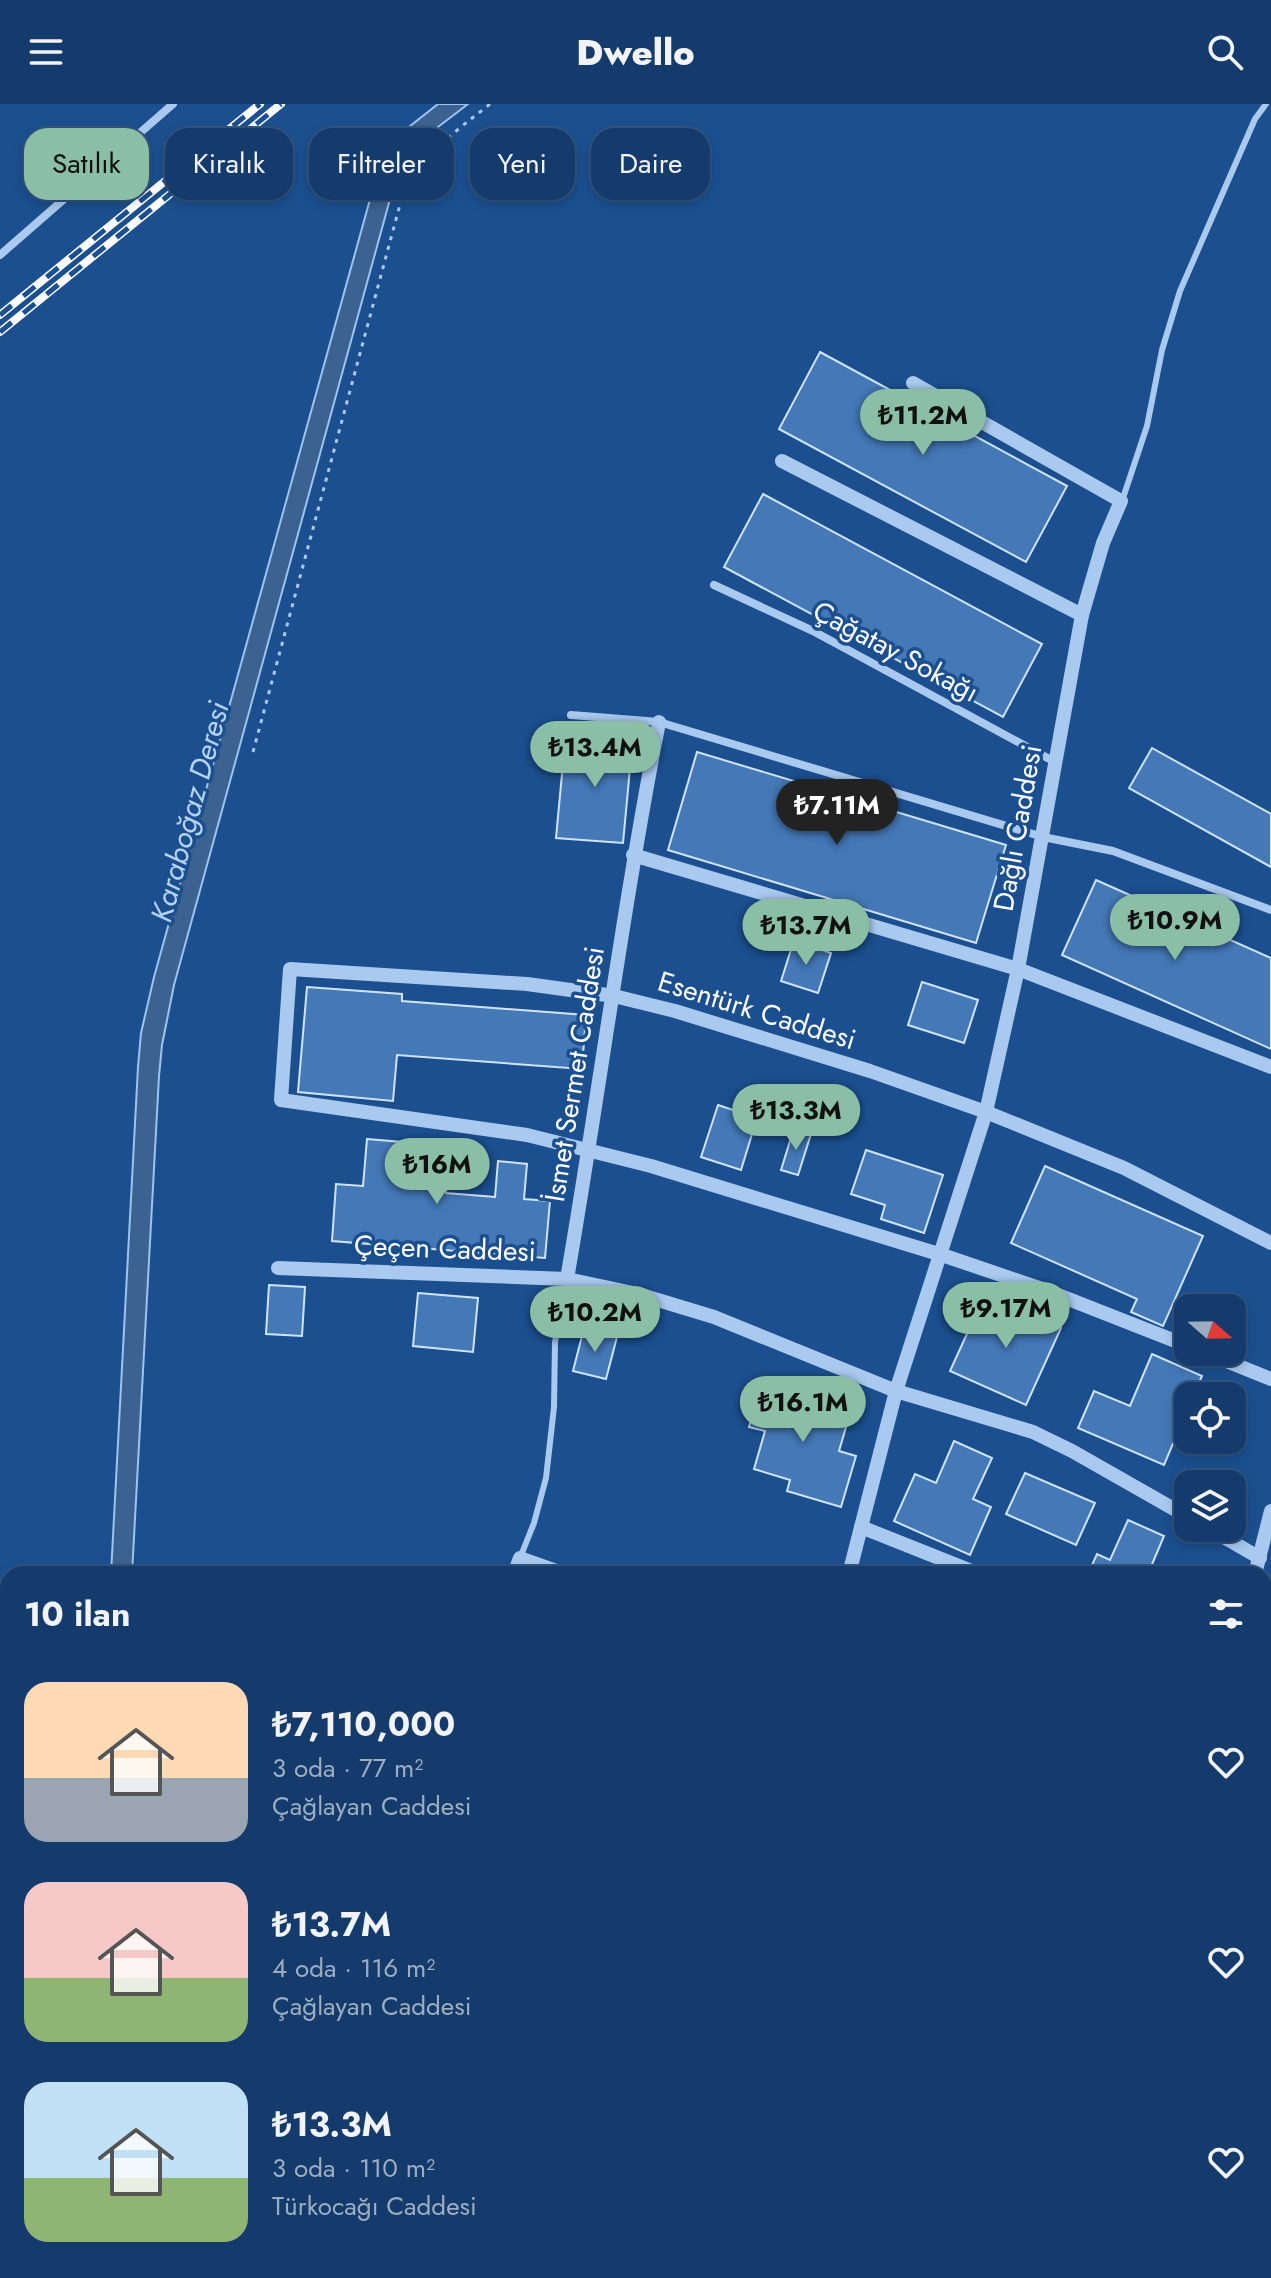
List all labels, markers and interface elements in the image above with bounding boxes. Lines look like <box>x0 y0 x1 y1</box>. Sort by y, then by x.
text: Dwello <box>576 26 695 78</box>
icon: menu <box>24 30 68 74</box>
icon: search <box>1203 30 1247 74</box>
chip: Satılık <box>24 128 149 200</box>
chip: Kiralık <box>165 128 293 200</box>
chip: Filtreler <box>309 128 454 200</box>
chip: Yeni <box>470 128 575 200</box>
chip: Daire <box>591 128 710 200</box>
pin: ₺11.2M <box>858 389 988 457</box>
text: ₺11.2M <box>878 396 968 434</box>
street label: Çağatay Sokağı <box>806 590 986 712</box>
water label: Karaboğaz Deresi <box>139 697 240 927</box>
pin: ₺13.4M <box>530 721 660 789</box>
text: ₺13.4M <box>548 728 642 766</box>
street label: Dağlı Caddesi <box>983 742 1052 914</box>
pin: ₺7.11M <box>772 779 902 847</box>
text: ₺7.11M <box>794 786 880 824</box>
pin: ₺10.9M <box>1110 894 1240 962</box>
pin: ₺13.7M <box>741 899 871 967</box>
text: ₺10.9M <box>1128 901 1222 939</box>
text: ₺13.7M <box>760 906 852 944</box>
street label: İsmet Sermet Caddesi <box>534 944 615 1205</box>
street label: Esentürk Caddesi <box>653 961 861 1060</box>
pin: ₺13.3M <box>731 1084 861 1152</box>
text: ₺13.3M <box>750 1091 842 1129</box>
pin: ₺16M <box>390 1138 484 1206</box>
text: ₺16M <box>403 1145 471 1183</box>
street label: Çeçen Caddesi <box>353 1225 537 1272</box>
pin: ₺9.17M <box>941 1282 1071 1350</box>
pin: ₺10.2M <box>530 1286 660 1354</box>
text: ₺9.17M <box>961 1289 1051 1327</box>
text: ₺10.2M <box>548 1293 642 1331</box>
north arrow <box>1174 1294 1246 1366</box>
map controls <box>1174 1294 1246 1542</box>
pin: ₺16.1M <box>738 1376 868 1444</box>
button: locate <box>1174 1382 1246 1454</box>
text: ₺16.1M <box>758 1383 848 1421</box>
button: layers <box>1174 1470 1246 1542</box>
text: 10 ilan <box>24 1590 130 1639</box>
icon: filters <box>1204 1592 1248 1636</box>
text: ₺7,110,000 <box>272 1700 455 1749</box>
icon: home <box>88 1714 184 1810</box>
icon: heart <box>1204 1740 1248 1784</box>
text: 3 oda · 77 m² <box>272 1749 423 1787</box>
text: Çağlayan Caddesi <box>272 1787 471 1825</box>
text: ₺13.7M <box>272 1900 391 1949</box>
icon: home <box>88 1914 184 2010</box>
icon: heart <box>1204 1940 1248 1984</box>
text: 4 oda · 116 m² <box>272 1949 435 1987</box>
text: Çağlayan Caddesi <box>272 1987 471 2025</box>
text: ₺13.3M <box>272 2100 392 2149</box>
icon: home <box>88 2114 184 2210</box>
icon: heart <box>1204 2140 1248 2184</box>
text: 3 oda · 110 m² <box>272 2149 435 2187</box>
text: Türkocağı Caddesi <box>272 2187 477 2225</box>

